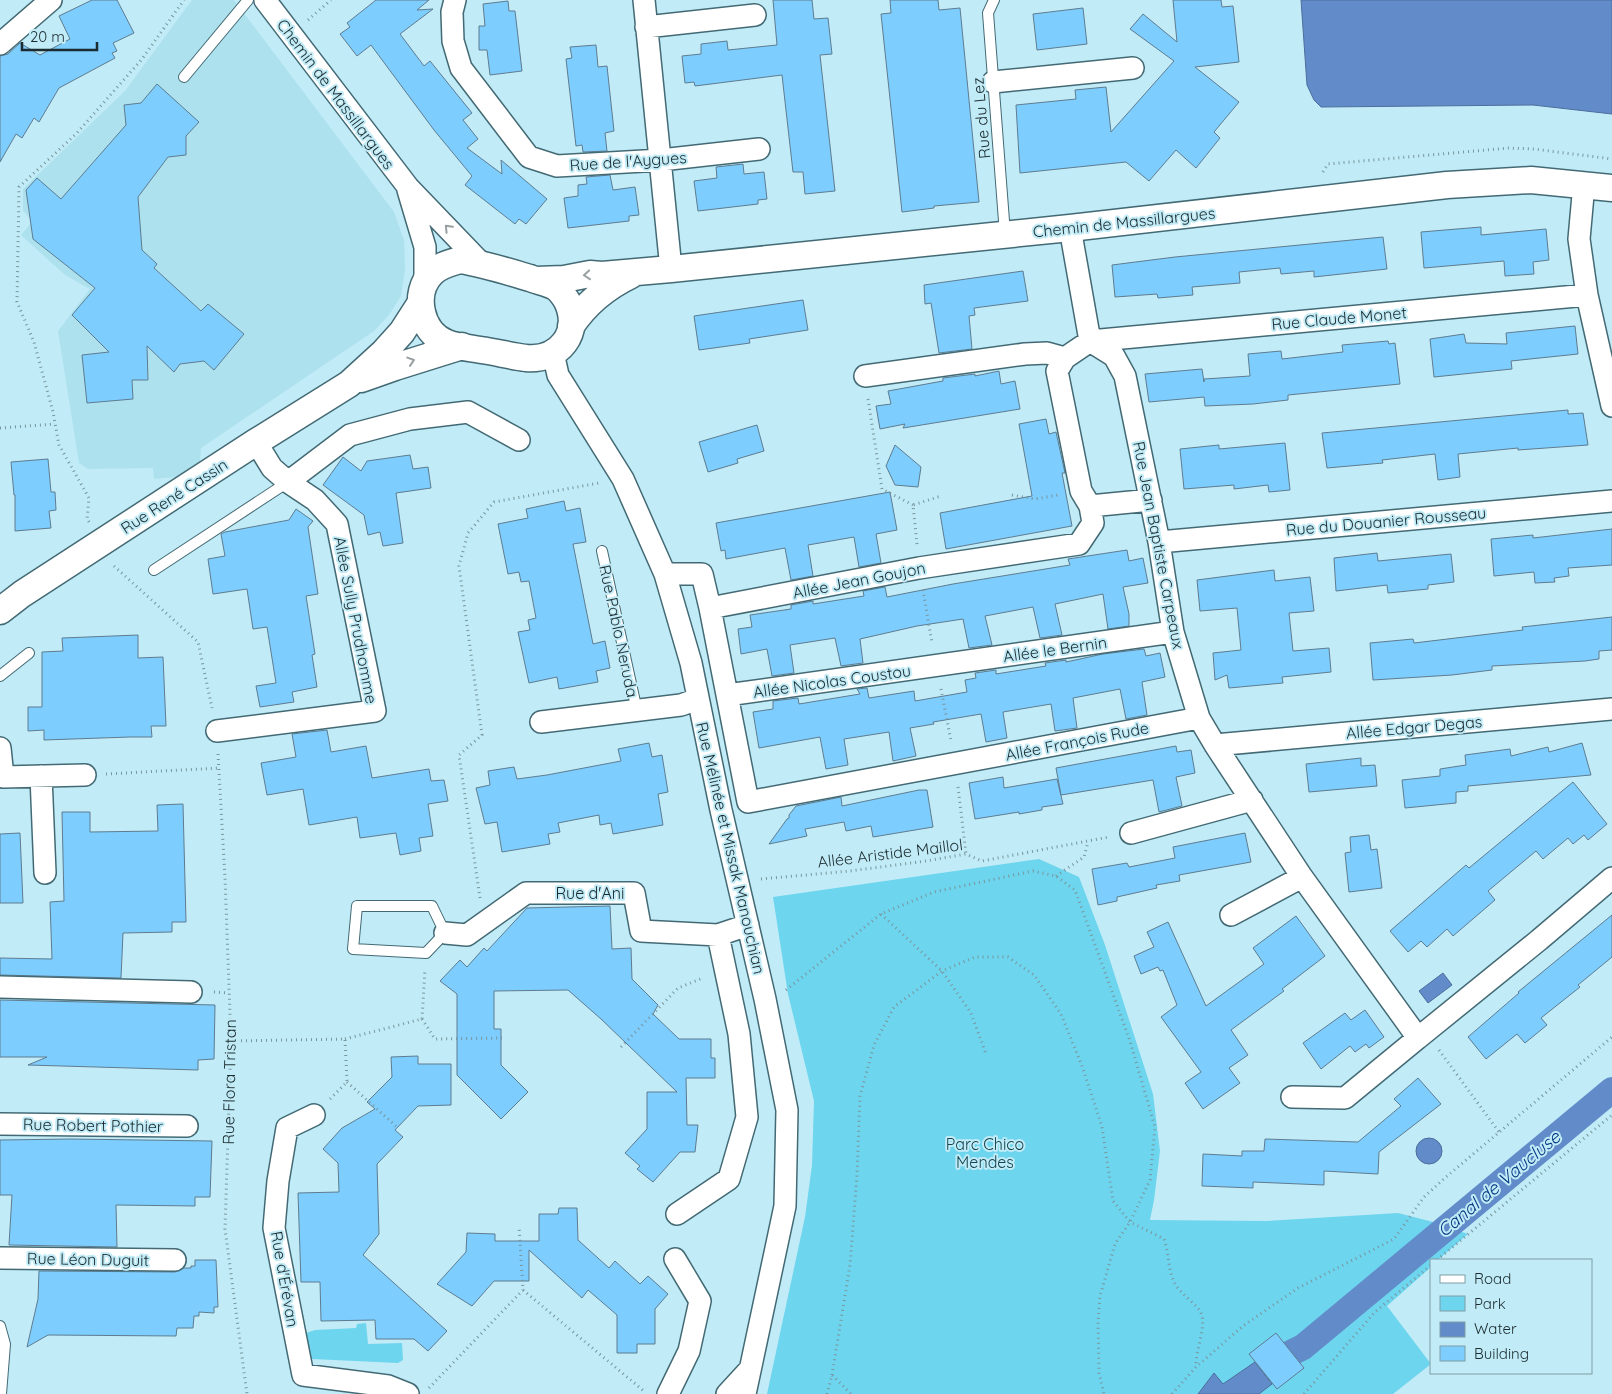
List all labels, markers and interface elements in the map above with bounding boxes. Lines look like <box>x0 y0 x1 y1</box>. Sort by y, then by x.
street label: Chemin de Massillargues <box>273 15 399 173</box>
scale bar <box>22 20 98 52</box>
text: 20 m <box>30 27 65 46</box>
street label: Rue du Lez <box>967 76 995 160</box>
street label: Rue de l'Aygues <box>569 147 687 175</box>
street label: Chemin de Massillargues <box>1032 202 1216 242</box>
one-way arrow <box>445 225 454 234</box>
one-way arrow <box>583 269 591 280</box>
street label: Rue Claude Monet <box>1271 302 1407 334</box>
one-way arrow <box>407 357 415 367</box>
street label: Rue Jean Baptiste Carpeaux <box>1129 440 1189 651</box>
street label: Rue René Cassin <box>117 454 231 538</box>
street label: Rue du Douanier Rousseau <box>1285 502 1487 540</box>
street label: Allée Sully Prudhomme <box>330 535 382 705</box>
street label: Allée Jean Goujon <box>791 557 927 603</box>
street label: Rue Pablo Neruda <box>595 563 643 699</box>
street label: Allée le Bernin <box>1002 632 1108 666</box>
street label: Allée Nicolas Coustou <box>752 660 912 702</box>
street label: Allée Edgar Degas <box>1345 711 1483 743</box>
street label: Allée François Rude <box>1004 717 1150 765</box>
street label: Rue Mélinée et Missak Manouchian <box>692 720 770 976</box>
street label: Allée Aristide Maillol <box>816 834 964 872</box>
street label: Rue d'Ani <box>556 883 624 903</box>
street label: Rue Flora Tristan <box>218 1019 240 1145</box>
street label: Rue Robert Pothier <box>23 1114 163 1136</box>
water label: Canal de Vaucluse <box>1432 1125 1566 1242</box>
park label: Parc Chico Mendes <box>946 1134 1024 1172</box>
street label: Rue d'Érévan <box>267 1229 303 1329</box>
street label: Rue Léon Duguit <box>27 1248 149 1270</box>
legend <box>1430 1259 1592 1374</box>
text: Road <box>1474 1269 1511 1288</box>
text: Park <box>1474 1294 1506 1313</box>
text: Water <box>1474 1319 1517 1338</box>
text: Building <box>1474 1344 1529 1363</box>

